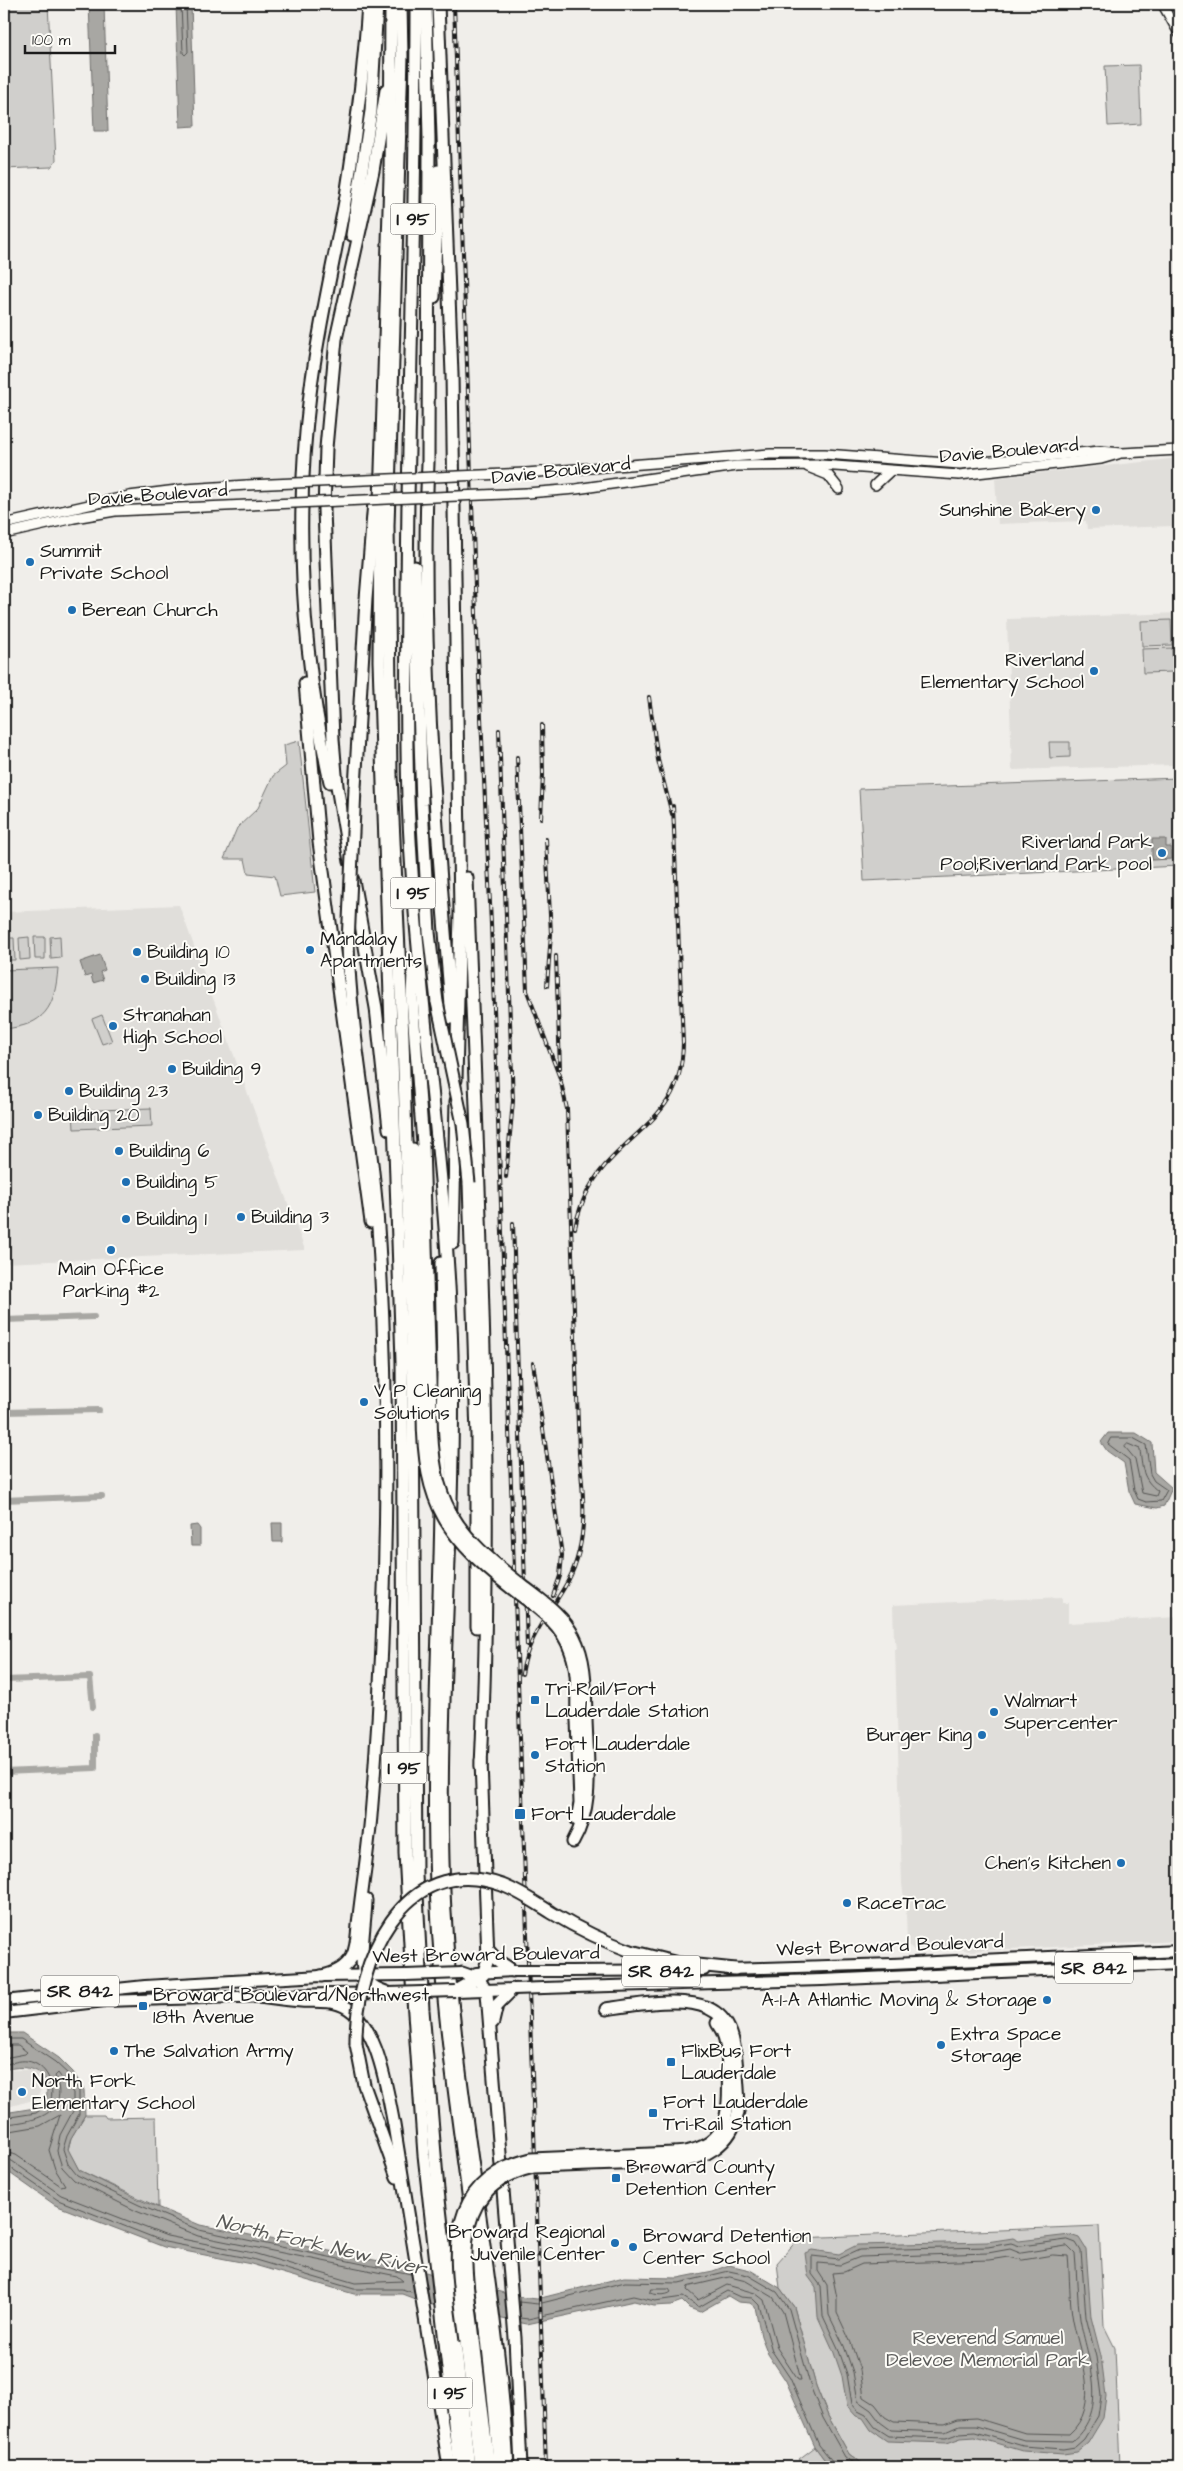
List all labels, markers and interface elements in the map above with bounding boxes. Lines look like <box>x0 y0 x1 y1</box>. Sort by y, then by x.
scale bar <box>25 22 115 54</box>
text: 100 m <box>32 30 71 51</box>
road number: I 95 <box>390 203 436 234</box>
street label: Davie Boulevard <box>938 431 1080 471</box>
street label: Davie Boulevard <box>490 450 632 492</box>
street label: Davie Boulevard <box>87 477 229 513</box>
place label: Sunshine Bakery <box>939 497 1087 525</box>
marker: Sunshine Bakery <box>1090 504 1102 516</box>
place label: Summit Private School <box>40 538 169 587</box>
marker: Summit Private School <box>24 556 36 568</box>
place label: Berean Church <box>82 597 218 624</box>
marker: Berean Church <box>66 604 78 616</box>
place label: Riverland Elementary School <box>921 647 1084 697</box>
marker: Riverland Elementary School <box>1088 665 1100 677</box>
place label: Riverland Park Pool;Riverland Park pool <box>940 829 1152 878</box>
marker: Riverland Park Pool;Riverland Park pool <box>1156 847 1168 859</box>
road number: I 95 <box>390 878 436 908</box>
place label: Mandalay Apartments <box>320 926 422 975</box>
place label: Building 10 <box>147 939 230 967</box>
marker: Mandalay Apartments <box>304 944 316 956</box>
marker: Building 10 <box>131 946 143 958</box>
place label: Building 13 <box>155 966 236 994</box>
marker: Building 13 <box>139 973 151 985</box>
place label: Stranahan High School <box>123 1002 222 1052</box>
marker: Stranahan High School <box>107 1020 119 1032</box>
place label: Building 9 <box>182 1056 261 1084</box>
marker: Building 9 <box>166 1063 178 1075</box>
place label: Building 23 <box>79 1078 168 1106</box>
marker: Building 23 <box>63 1085 75 1097</box>
place label: Building 20 <box>48 1102 139 1130</box>
marker: Building 20 <box>32 1109 44 1121</box>
place label: Building 6 <box>129 1138 210 1166</box>
marker: Building 6 <box>113 1145 125 1157</box>
place label: Building 5 <box>136 1169 219 1197</box>
marker: Building 5 <box>120 1176 132 1188</box>
place label: Building 3 <box>251 1204 330 1232</box>
place label: Building 1 <box>136 1206 208 1234</box>
marker: Building 3 <box>235 1211 247 1223</box>
marker: Building 1 <box>120 1213 132 1225</box>
marker: Main Office Parking #2 <box>105 1244 117 1256</box>
place label: Main Office Parking #2 <box>58 1256 164 1306</box>
place label: V P Cleaning Solutions <box>374 1378 482 1427</box>
marker: V P Cleaning Solutions <box>358 1396 370 1408</box>
place label: Tri-Rail/Fort Lauderdale Station <box>545 1676 709 1725</box>
place label: Walmart Supercenter <box>1004 1688 1118 1737</box>
marker: Tri-Rail/Fort Lauderdale Station <box>529 1694 541 1706</box>
marker: Walmart Supercenter <box>988 1706 1000 1718</box>
place label: Burger King <box>867 1722 972 1750</box>
marker: Burger King <box>976 1729 988 1741</box>
place label: Fort Lauderdale Station <box>545 1731 690 1780</box>
marker: Fort Lauderdale Station <box>529 1749 541 1761</box>
road number: I 95 <box>382 1752 426 1784</box>
place label: Fort Lauderdale <box>531 1801 676 1828</box>
marker: Fort Lauderdale <box>513 1807 527 1821</box>
place label: Chen's Kitchen <box>985 1850 1111 1877</box>
marker: Chen's Kitchen <box>1115 1857 1127 1869</box>
place label: RaceTrac <box>857 1890 947 1917</box>
marker: RaceTrac <box>841 1897 853 1909</box>
street label: West Broward Boulevard <box>776 1929 1004 1963</box>
street label: West Broward Boulevard <box>372 1940 600 1970</box>
road number: SR 842 <box>1055 1952 1133 1984</box>
road number: SR 842 <box>622 1955 700 1986</box>
road number: SR 842 <box>41 1975 119 2006</box>
place label: Broward Boulevard/Northwest 18th Avenue <box>153 1982 429 2031</box>
place label: A-1-A Atlantic Moving & Storage <box>761 1987 1037 2015</box>
marker: A-1-A Atlantic Moving & Storage <box>1041 1994 1053 2006</box>
marker: Broward Boulevard/Northwest 18th Avenue <box>137 2000 149 2012</box>
place label: Extra Space Storage <box>951 2021 1061 2071</box>
place label: The Salvation Army <box>124 2038 294 2066</box>
place label: FlixBus Fort Lauderdale <box>681 2038 792 2087</box>
marker: Extra Space Storage <box>935 2039 947 2051</box>
marker: The Salvation Army <box>108 2045 120 2057</box>
marker: FlixBus Fort Lauderdale <box>665 2056 677 2068</box>
place label: North Fork Elementary School <box>32 2068 195 2118</box>
marker: North Fork Elementary School <box>16 2086 28 2098</box>
place label: Fort Lauderdale Tri-Rail Station <box>663 2089 808 2138</box>
marker: Fort Lauderdale Tri-Rail Station <box>647 2107 659 2119</box>
place label: Broward County Detention Center <box>626 2154 777 2203</box>
marker: Broward County Detention Center <box>610 2172 622 2184</box>
water label: North Fork New River <box>213 2207 430 2283</box>
place label: Broward Regional Juvenile Center <box>448 2219 606 2268</box>
place label: Broward Detention Center School <box>643 2223 811 2272</box>
marker: Broward Regional Juvenile Center <box>609 2237 621 2249</box>
marker: Broward Detention Center School <box>627 2241 639 2253</box>
park label: Reverend Samuel Delevoe Memorial Park <box>886 2325 1090 2374</box>
road number: I 95 <box>428 2378 472 2408</box>

